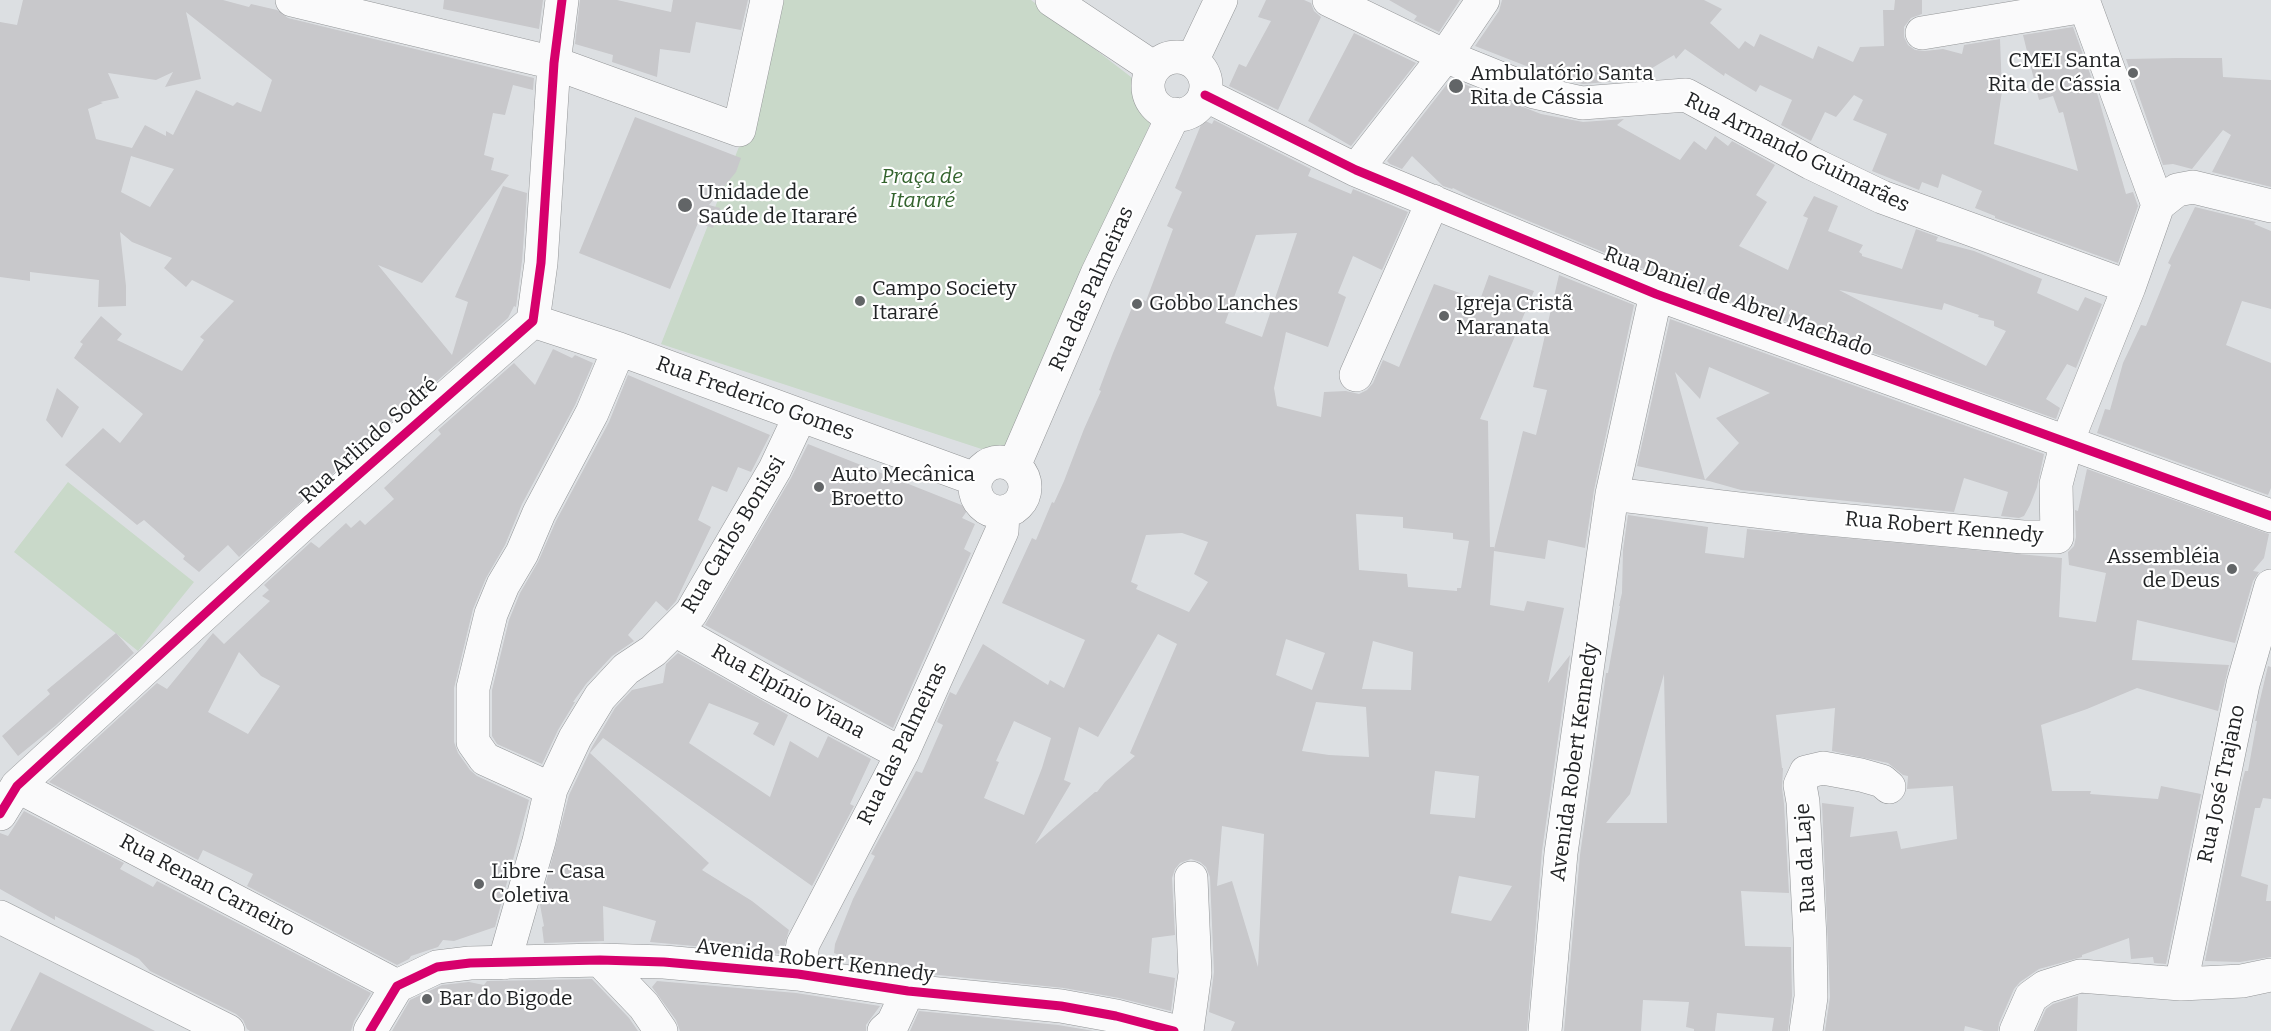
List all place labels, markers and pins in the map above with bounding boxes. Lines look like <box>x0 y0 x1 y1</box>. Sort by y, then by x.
place label: CMEI Santa Rita de Cássia <box>1988 48 2121 98</box>
place label: Ambulatório Santa Rita de Cássia <box>1470 61 1654 111</box>
marker: CMEI Santa Rita de Cássia <box>2126 66 2140 80</box>
marker: Ambulatório Santa Rita de Cássia <box>1447 77 1465 95</box>
place label: Unidade de Saúde de Itararé <box>698 180 858 230</box>
marker: Unidade de Saúde de Itararé <box>676 196 694 214</box>
place label: Campo Society Itararé <box>872 276 1017 326</box>
place label: Gobbo Lanches <box>1149 291 1298 317</box>
place label: Igreja Cristã Maranata <box>1456 291 1573 341</box>
marker: Campo Society Itararé <box>853 294 867 308</box>
marker: Gobbo Lanches <box>1130 297 1144 311</box>
marker: Igreja Cristã Maranata <box>1437 309 1451 323</box>
place label: Auto Mecânica Broetto <box>831 462 975 512</box>
marker: Auto Mecânica Broetto <box>812 480 826 494</box>
place label: Assembléia de Deus <box>2107 544 2220 594</box>
marker: Assembléia de Deus <box>2225 562 2239 576</box>
place label: Libre - Casa Coletiva <box>491 859 605 909</box>
marker: Libre - Casa Coletiva <box>472 877 486 891</box>
place label: Bar do Bigode <box>439 986 573 1012</box>
marker: Bar do Bigode <box>420 992 434 1006</box>

